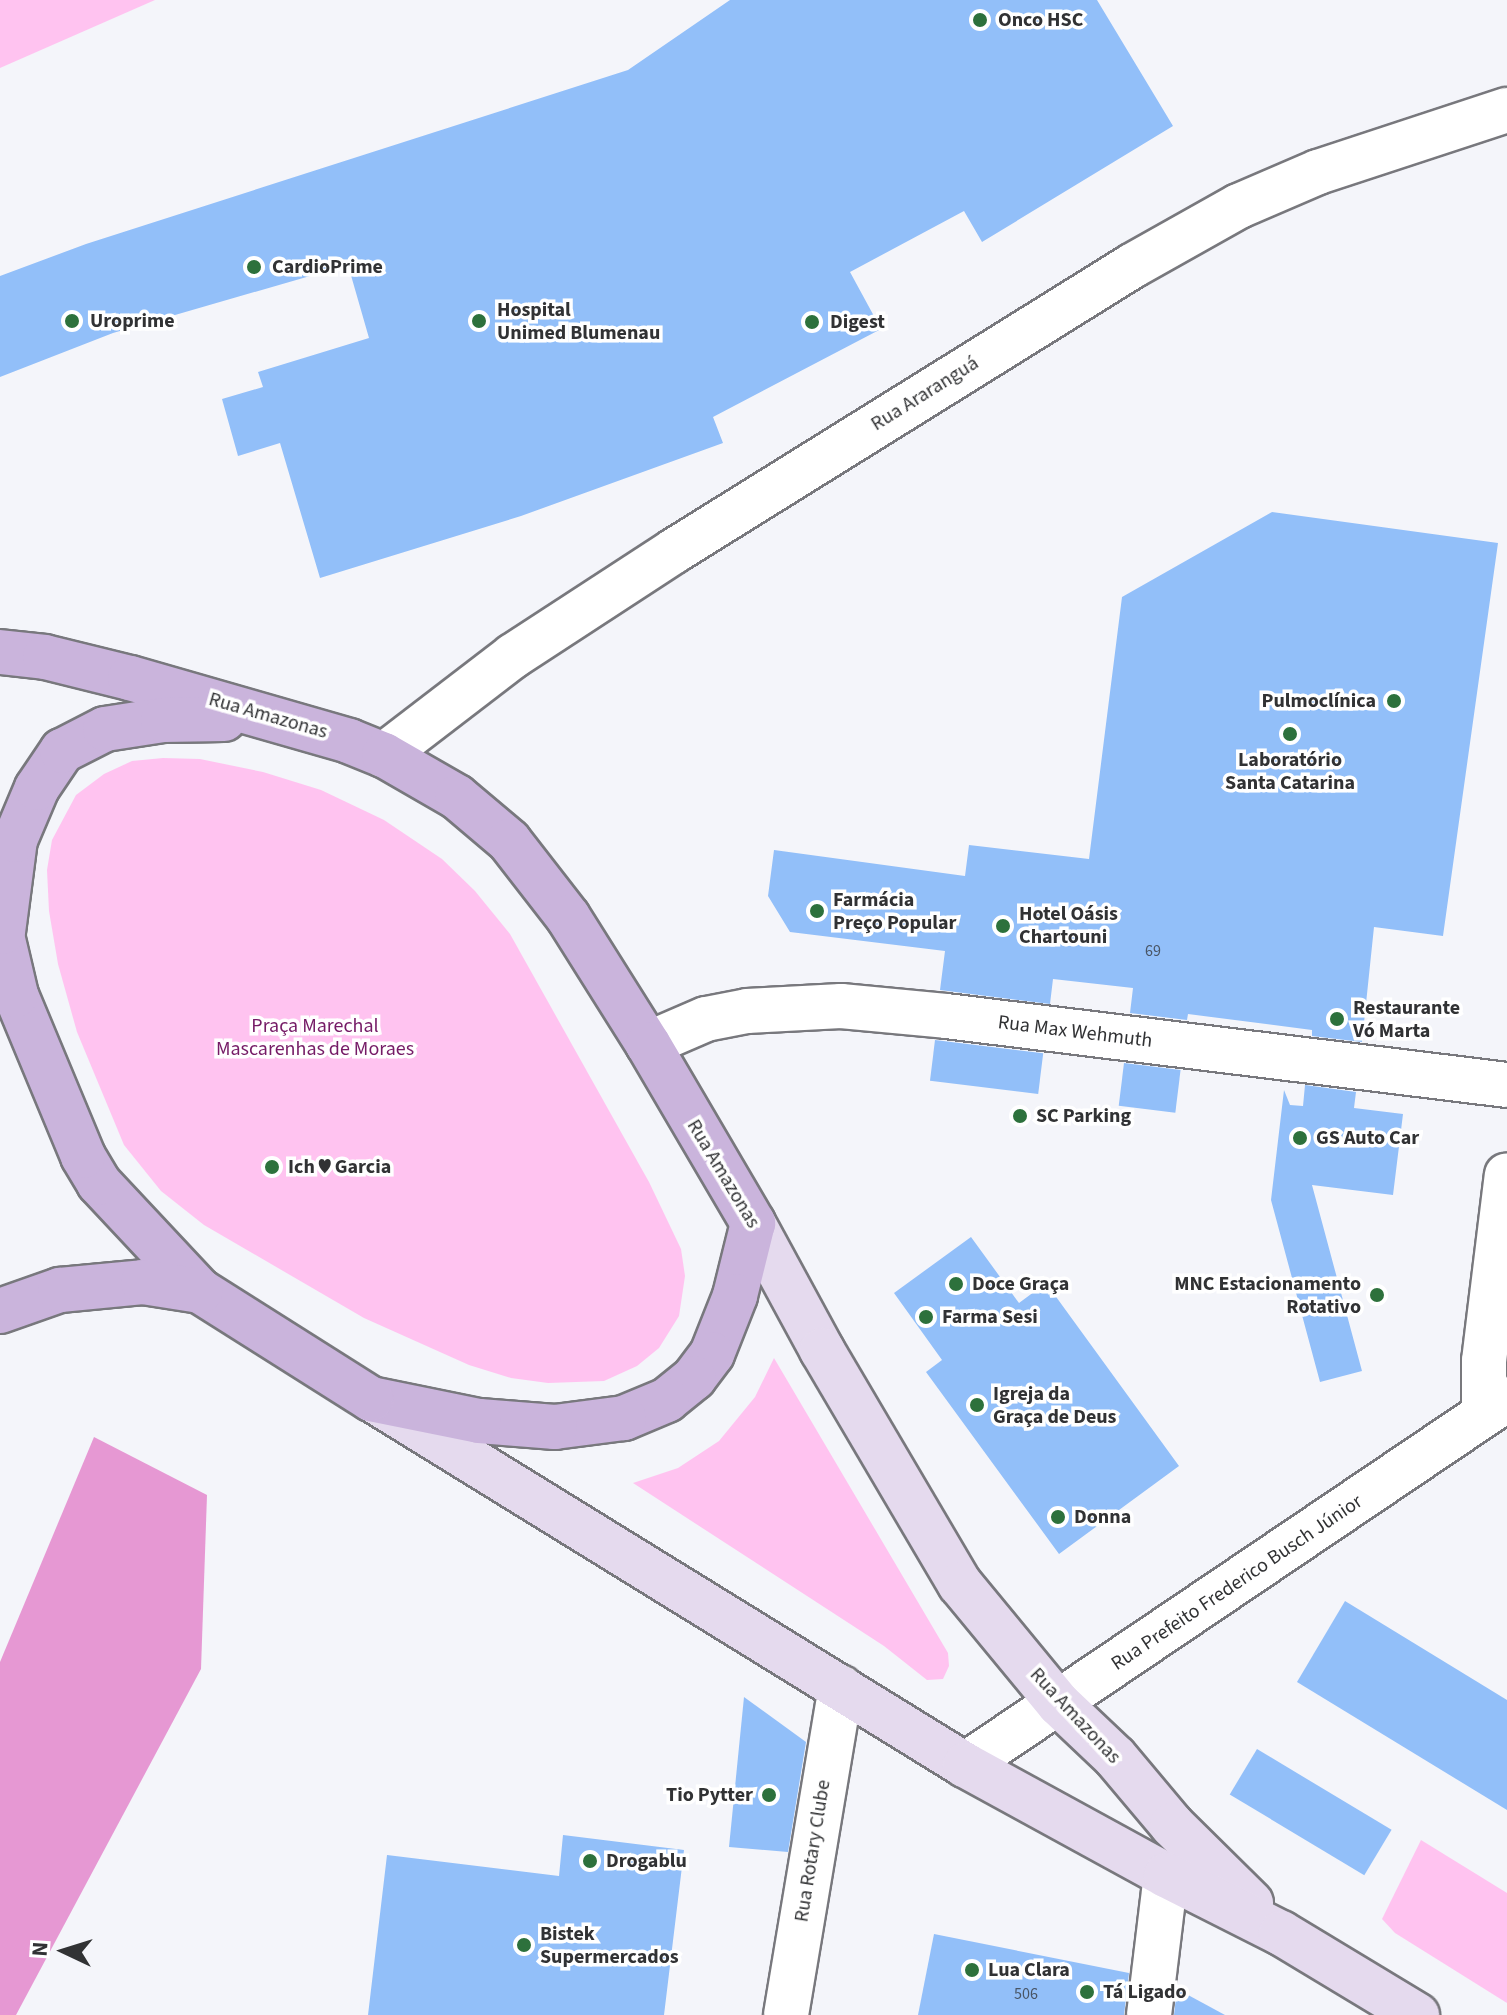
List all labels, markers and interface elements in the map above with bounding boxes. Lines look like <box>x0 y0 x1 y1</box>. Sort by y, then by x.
place label: Onco HSC <box>998 8 1083 32</box>
marker: Onco HSC <box>969 9 991 31</box>
place label: CardioPrime <box>272 255 383 279</box>
marker: CardioPrime <box>243 256 265 278</box>
place label: Hospital Unimed Blumenau <box>497 298 660 345</box>
place label: Uroprime <box>90 309 175 333</box>
marker: Uroprime <box>61 310 83 332</box>
marker: Hospital Unimed Blumenau <box>468 310 490 332</box>
place label: Digest <box>830 310 885 334</box>
marker: Digest <box>801 311 823 333</box>
street label: Rua Araranguá <box>867 351 983 437</box>
street label: Rua Amazonas <box>206 688 330 744</box>
place label: Pulmoclínica <box>1262 689 1376 713</box>
marker: Pulmoclínica <box>1383 690 1405 712</box>
marker: Laboratório Santa Catarina <box>1279 723 1301 745</box>
place label: Laboratório Santa Catarina <box>1225 748 1355 795</box>
place label: Farmácia Preço Popular <box>833 888 957 935</box>
marker: Farmácia Preço Popular <box>808 902 826 920</box>
place label: Hotel Oásis Chartouni <box>1019 902 1118 949</box>
marker: Hotel Oásis Chartouni <box>994 917 1012 935</box>
house number: 69 <box>1145 941 1161 961</box>
place label: Restaurante Vó Marta <box>1353 996 1460 1043</box>
marker: Restaurante Vó Marta <box>1328 1010 1346 1028</box>
street label: Rua Max Wehmuth <box>996 1011 1154 1053</box>
park label: Praça Marechal Mascarenhas de Moraes <box>216 1014 414 1061</box>
place label: SC Parking <box>1036 1104 1131 1128</box>
marker: SC Parking <box>1011 1107 1029 1125</box>
street label: Rua Amazonas <box>681 1115 765 1233</box>
place label: GS Auto Car <box>1316 1126 1419 1150</box>
marker: GS Auto Car <box>1291 1129 1309 1147</box>
place label: Ich ♥ Garcia <box>288 1155 391 1179</box>
marker: Ich ♥ Garcia <box>263 1158 281 1176</box>
place label: Doce Graça <box>972 1272 1069 1296</box>
place label: MNC Estacionamento Rotativo <box>1174 1272 1361 1319</box>
marker: Doce Graça <box>947 1275 965 1293</box>
marker: MNC Estacionamento Rotativo <box>1368 1286 1386 1304</box>
place label: Farma Sesi <box>942 1305 1038 1329</box>
marker: Farma Sesi <box>917 1308 935 1326</box>
place label: Igreja da Graça de Deus <box>993 1382 1116 1429</box>
marker: Igreja da Graça de Deus <box>968 1396 986 1414</box>
street label: Rua Prefeito Frederico Busch Júnior <box>1107 1490 1367 1676</box>
place label: Donna <box>1074 1505 1131 1529</box>
marker: Donna <box>1049 1508 1067 1526</box>
street label: Rua Amazonas <box>1024 1663 1126 1769</box>
street label: Rua Rotary Clube <box>790 1778 836 1924</box>
place label: Tio Pytter <box>666 1783 753 1807</box>
marker: Tio Pytter <box>760 1786 778 1804</box>
place label: Drogablu <box>606 1849 687 1873</box>
marker: Drogablu <box>581 1852 599 1870</box>
north arrow <box>24 1911 104 1991</box>
place label: Bistek Supermercados <box>540 1922 679 1969</box>
marker: Bistek Supermercados <box>515 1936 533 1954</box>
text: N <box>24 1941 57 1958</box>
place label: Lua Clara <box>988 1958 1070 1982</box>
marker: Lua Clara <box>963 1961 981 1979</box>
place label: Tá Ligado <box>1103 1980 1187 2004</box>
marker: Tá Ligado <box>1078 1983 1096 2001</box>
house number: 506 <box>1014 1984 1038 2004</box>

